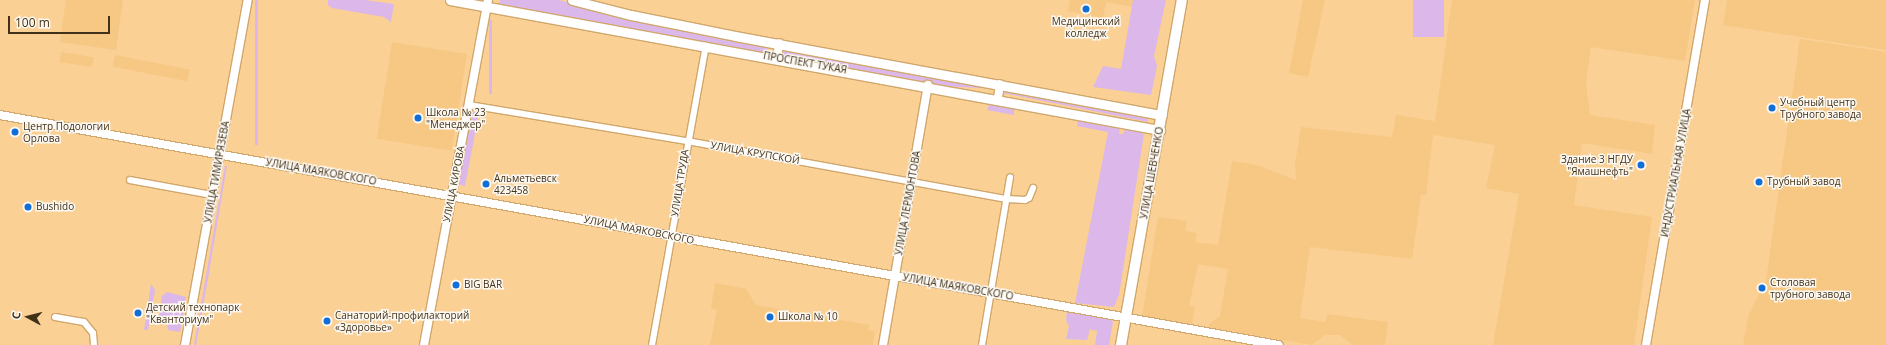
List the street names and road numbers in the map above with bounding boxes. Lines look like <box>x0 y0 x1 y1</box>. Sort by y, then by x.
street label: ПРОСПЕКТ ТУКАЯ <box>762 50 848 76</box>
street label: ИНДУСТРИАЛЬНАЯ УЛИЦА <box>1659 108 1693 238</box>
street label: УЛИЦА ТИМИРЯЗЕВА <box>202 120 232 224</box>
street label: УЛИЦА ШЕВЧЕНКО <box>1138 126 1166 220</box>
street label: УЛИЦА КРУПСКОЙ <box>709 139 801 167</box>
street label: УЛИЦА КИРОВА <box>441 145 467 223</box>
street label: УЛИЦА ТРУДА <box>669 148 691 218</box>
street label: УЛИЦА ЛЕРМОНТОВА <box>893 150 923 256</box>
street label: УЛИЦА МАЯКОВСКОГО <box>265 156 377 188</box>
street label: УЛИЦА МАЯКОВСКОГО <box>583 213 695 247</box>
street label: УЛИЦА МАЯКОВСКОГО <box>902 271 1014 303</box>

